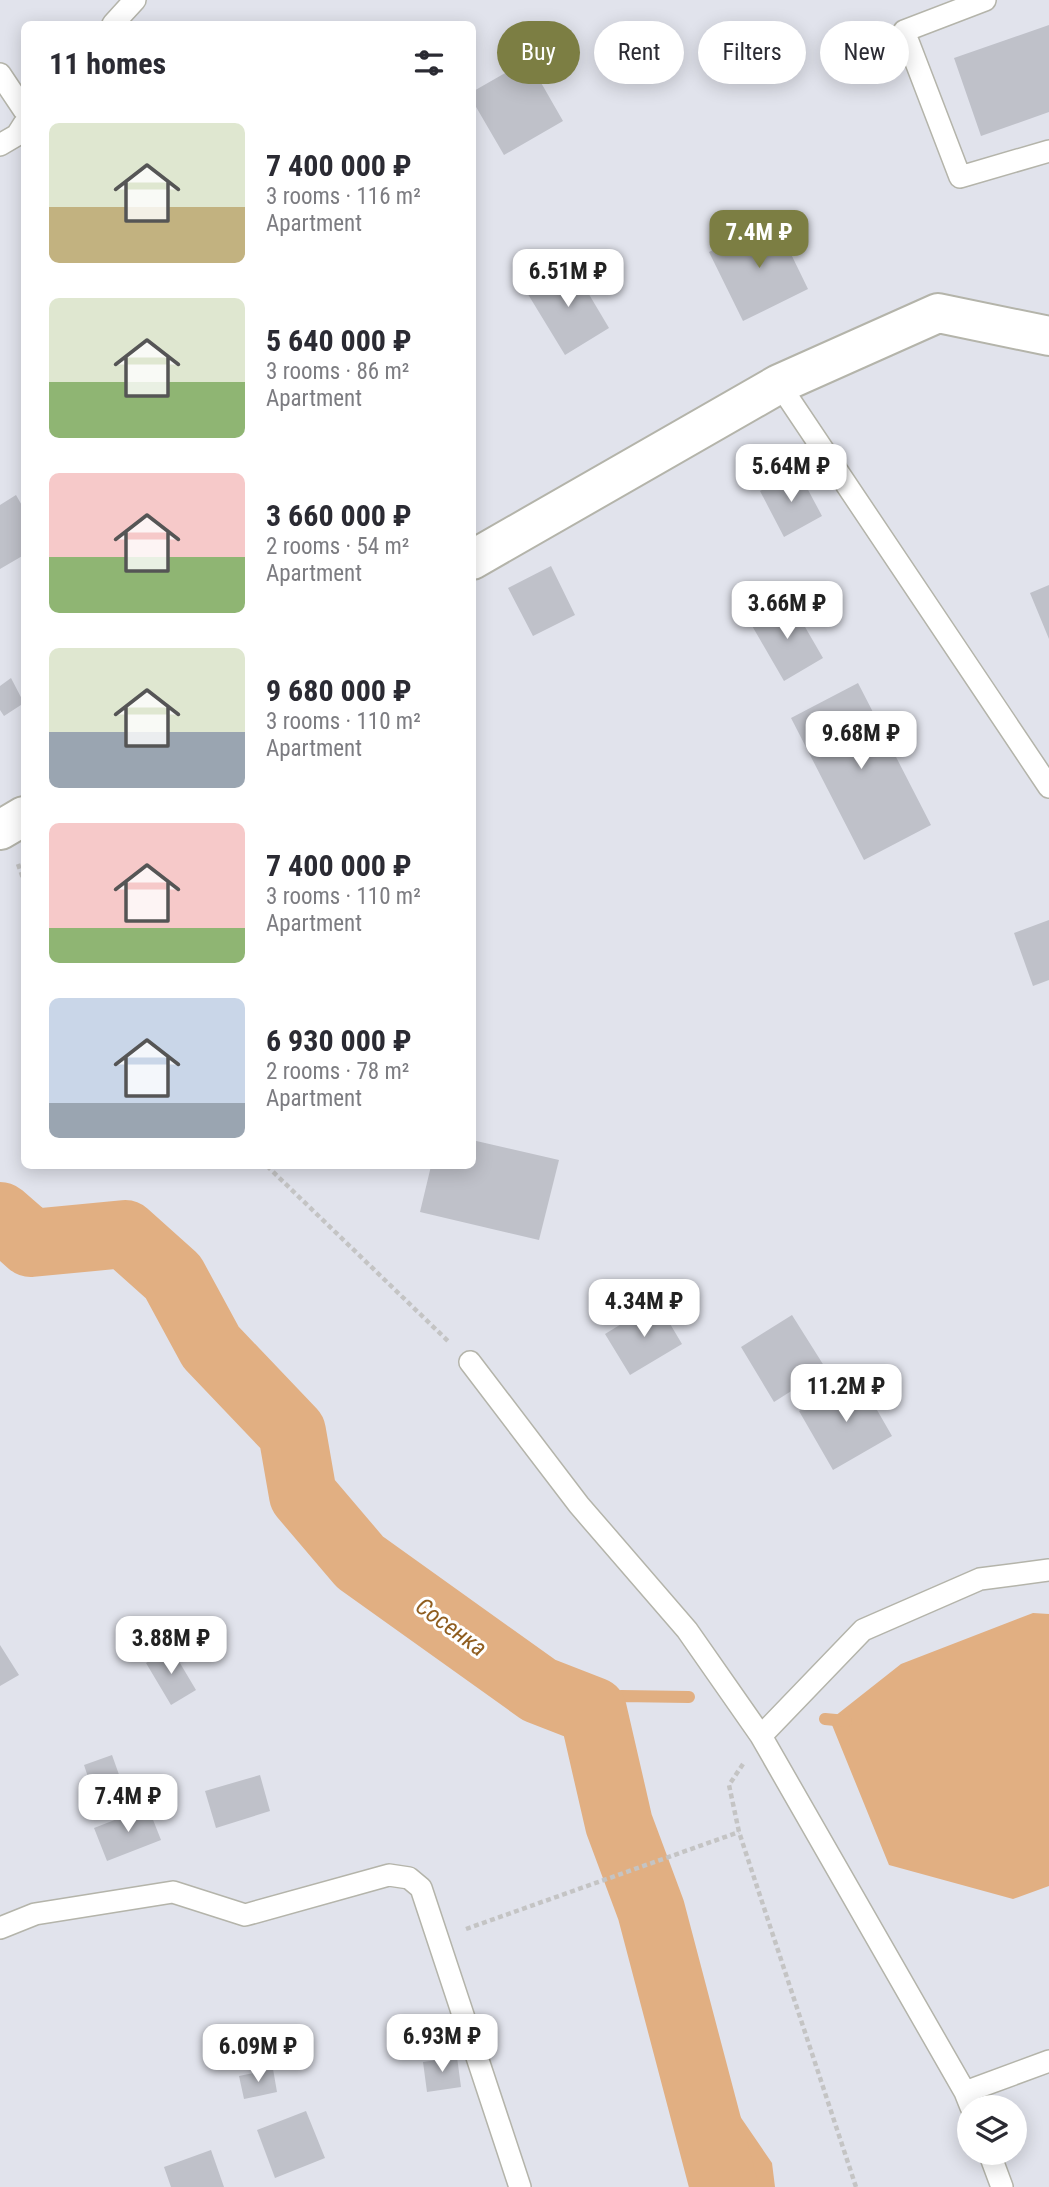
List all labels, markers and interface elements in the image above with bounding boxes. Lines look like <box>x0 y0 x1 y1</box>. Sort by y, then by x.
chip: Buy <box>497 21 580 84</box>
chip: Rent <box>594 21 684 84</box>
chip: Filters <box>698 21 806 84</box>
chip: New <box>820 21 909 84</box>
icon: filters <box>410 44 448 82</box>
text: 11 homes <box>49 46 166 81</box>
text: 7 400 000 ₽ <box>266 148 412 183</box>
icon: home <box>105 151 189 235</box>
text: 3 rooms · 116 m² <box>266 183 421 210</box>
text: Apartment <box>266 210 362 237</box>
pin: 7.4M ₽ <box>702 210 816 270</box>
text: 7.4M ₽ <box>725 219 793 246</box>
pin: 6.51M ₽ <box>503 250 633 309</box>
text: 6.51M ₽ <box>529 258 607 285</box>
text: 5 640 000 ₽ <box>266 323 412 358</box>
icon: home <box>105 326 189 410</box>
text: 3 rooms · 86 m² <box>266 358 409 385</box>
text: Apartment <box>266 385 362 412</box>
pin: 5.64M ₽ <box>726 444 856 504</box>
text: 5.64M ₽ <box>752 453 830 480</box>
text: 3 660 000 ₽ <box>266 498 412 533</box>
icon: home <box>105 501 189 585</box>
text: 2 rooms · 54 m² <box>266 533 409 560</box>
text: Apartment <box>266 560 362 587</box>
pin: 3.66M ₽ <box>722 582 852 641</box>
text: 3.66M ₽ <box>748 590 826 617</box>
text: 9 680 000 ₽ <box>266 673 412 708</box>
icon: home <box>105 676 189 760</box>
text: 3 rooms · 110 m² <box>266 708 421 735</box>
pin: 9.68M ₽ <box>796 712 926 771</box>
text: 9.68M ₽ <box>822 720 900 747</box>
text: Apartment <box>266 735 362 762</box>
text: 7 400 000 ₽ <box>266 848 412 883</box>
icon: home <box>105 851 189 935</box>
text: 3 rooms · 110 m² <box>266 883 421 910</box>
text: Apartment <box>266 910 362 937</box>
text: 6 930 000 ₽ <box>266 1023 412 1058</box>
icon: home <box>105 1026 189 1110</box>
text: 2 rooms · 78 m² <box>266 1058 409 1085</box>
text: Apartment <box>266 1085 362 1112</box>
pin: 4.34M ₽ <box>579 1280 709 1339</box>
text: 4.34M ₽ <box>605 1288 683 1315</box>
pin: 11.2M ₽ <box>781 1364 911 1424</box>
text: 11.2M ₽ <box>807 1373 885 1400</box>
water label: Сосенка <box>410 1592 492 1662</box>
pin: 3.88M ₽ <box>106 1616 236 1676</box>
text: 3.88M ₽ <box>132 1625 210 1652</box>
pin: 7.4M ₽ <box>71 1774 185 1834</box>
text: 7.4M ₽ <box>94 1783 162 1810</box>
pin: 6.93M ₽ <box>377 2014 507 2074</box>
text: 6.93M ₽ <box>403 2023 481 2050</box>
pin: 6.09M ₽ <box>193 2024 323 2084</box>
text: 6.09M ₽ <box>219 2033 297 2060</box>
map controls <box>957 2095 1027 2165</box>
button: layers <box>957 2095 1027 2165</box>

